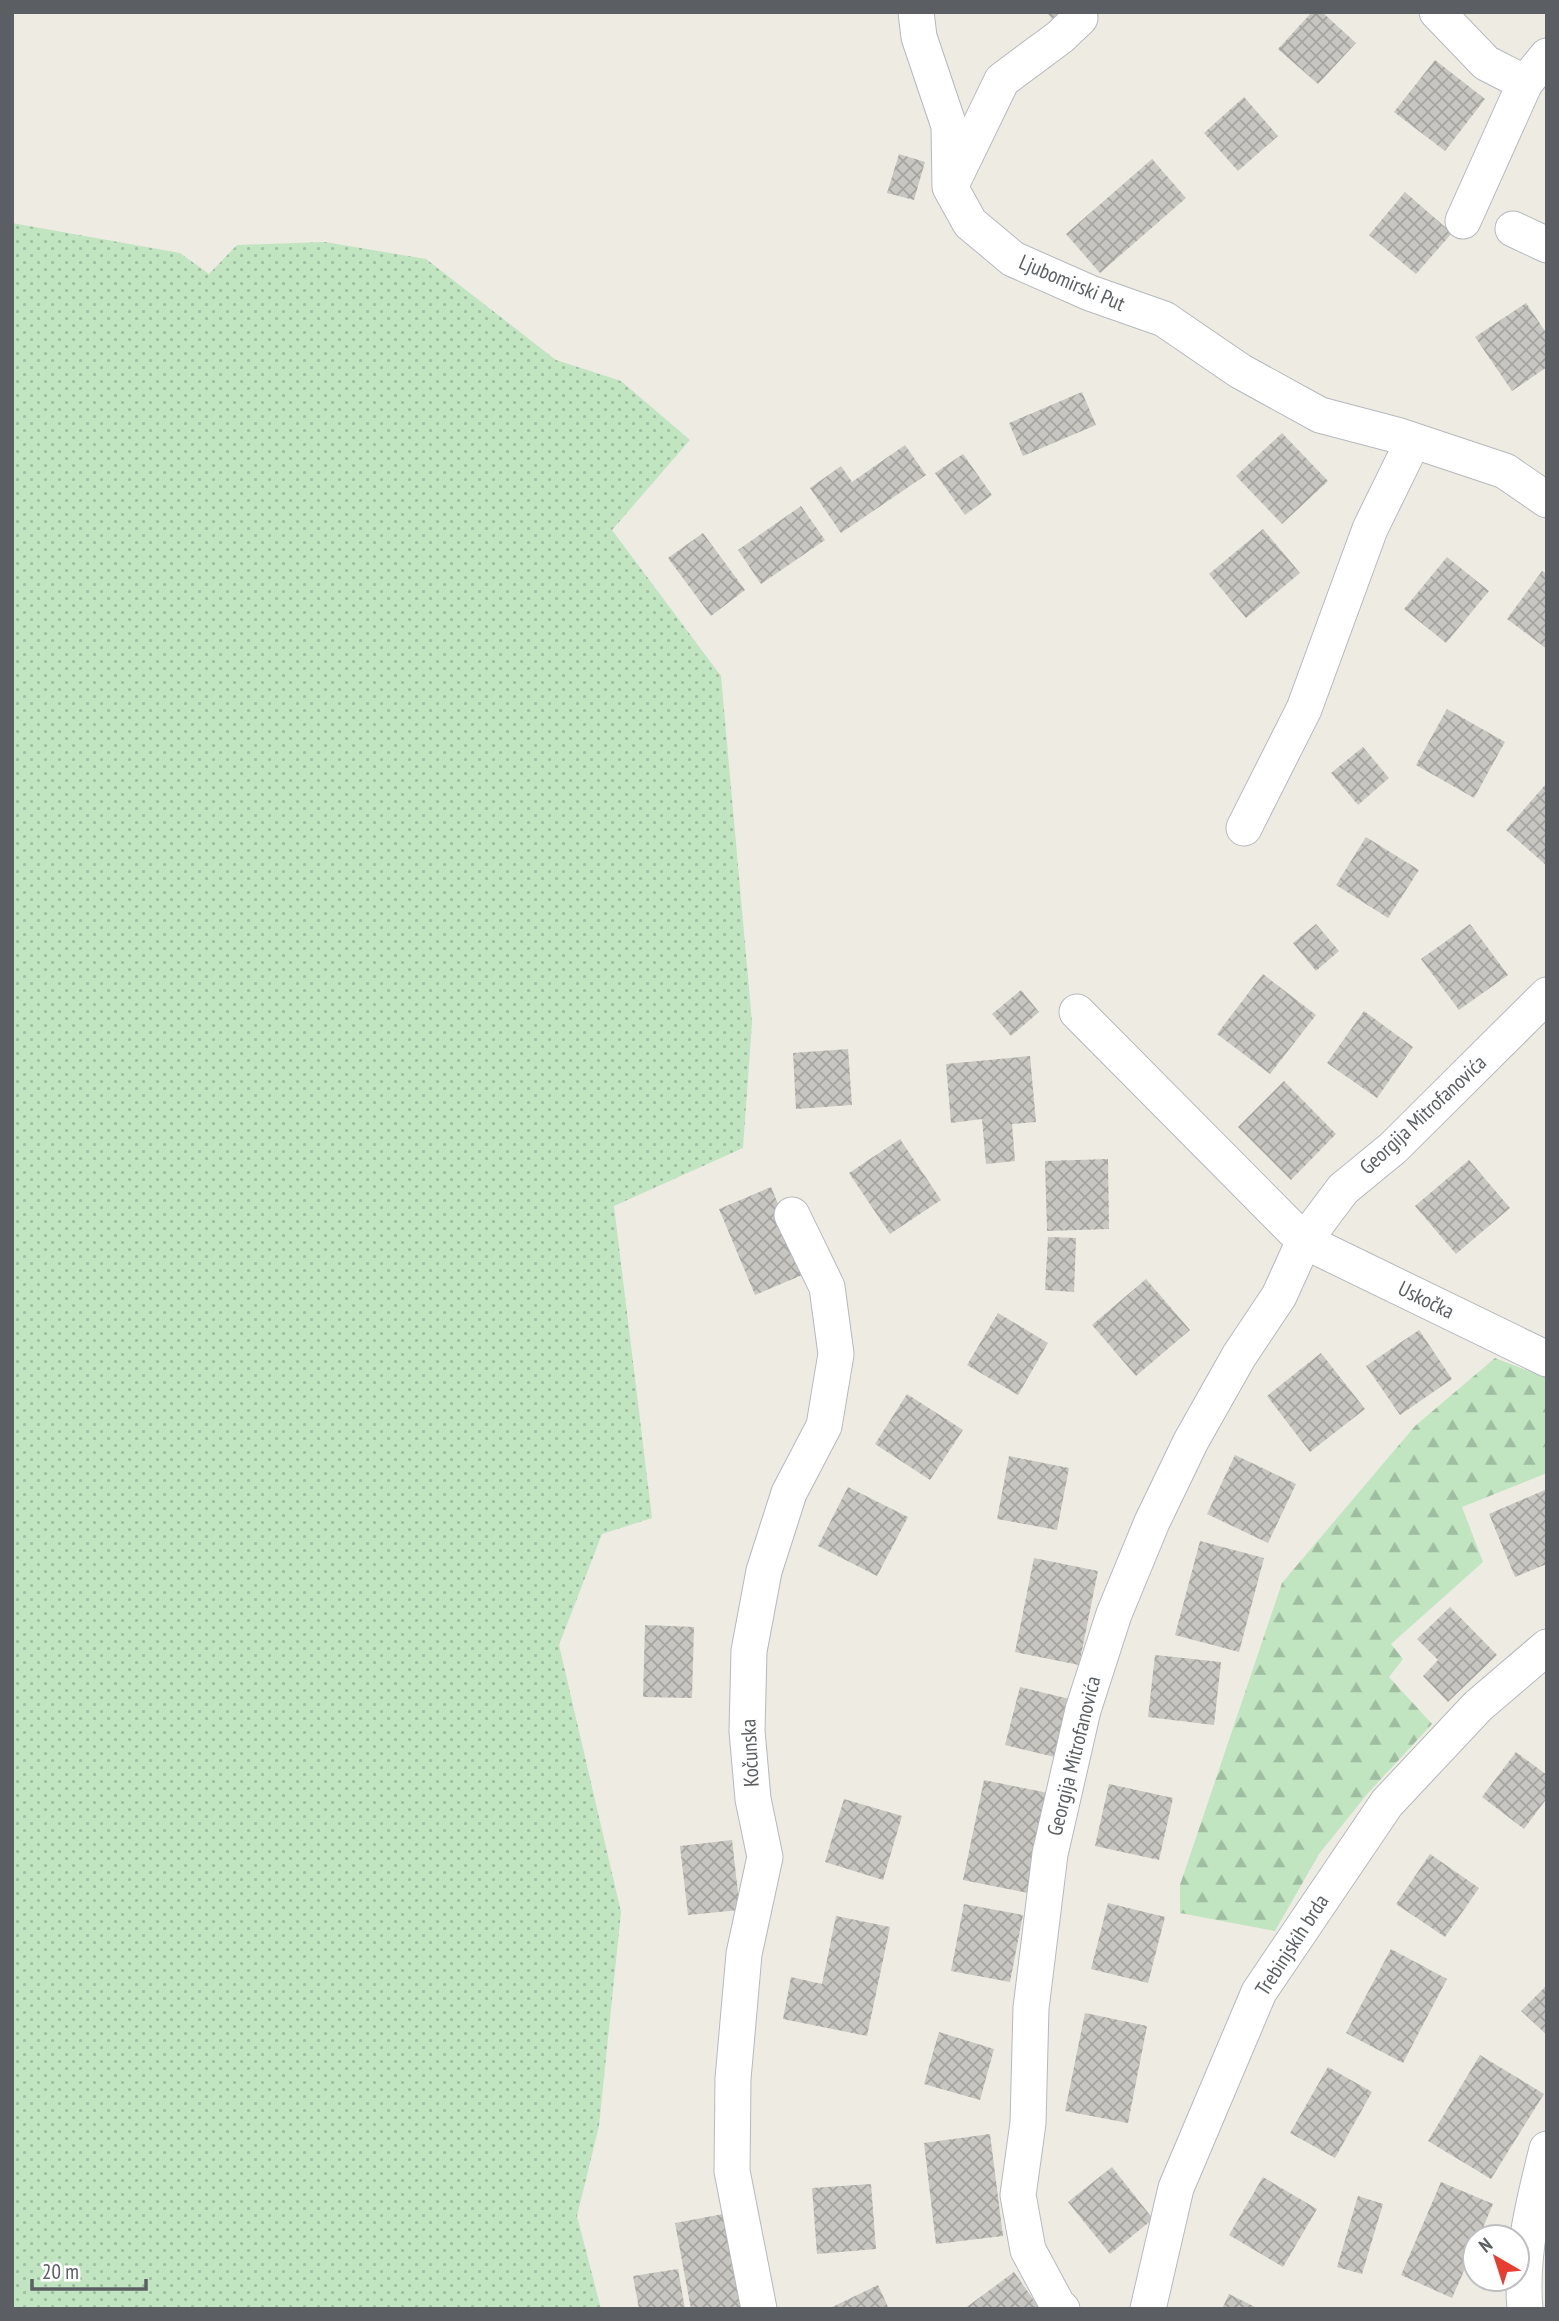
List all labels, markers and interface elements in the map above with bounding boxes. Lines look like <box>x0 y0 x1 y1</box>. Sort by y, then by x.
street label: Ljubomirski Put <box>1015 248 1129 317</box>
street label: Georgija Mitrofanovića <box>1354 1049 1492 1180</box>
street label: Uskočka <box>1394 1274 1459 1325</box>
street label: Georgija Mitrofanovića <box>1041 1673 1106 1838</box>
street label: Kočunska <box>734 1718 765 1788</box>
street label: Trebinjskih brda <box>1249 1889 1334 2000</box>
north arrow <box>1461 2223 1531 2293</box>
text: N <box>1474 2232 1497 2257</box>
scale bar <box>32 2248 145 2292</box>
text: 20 m <box>42 2258 79 2285</box>

